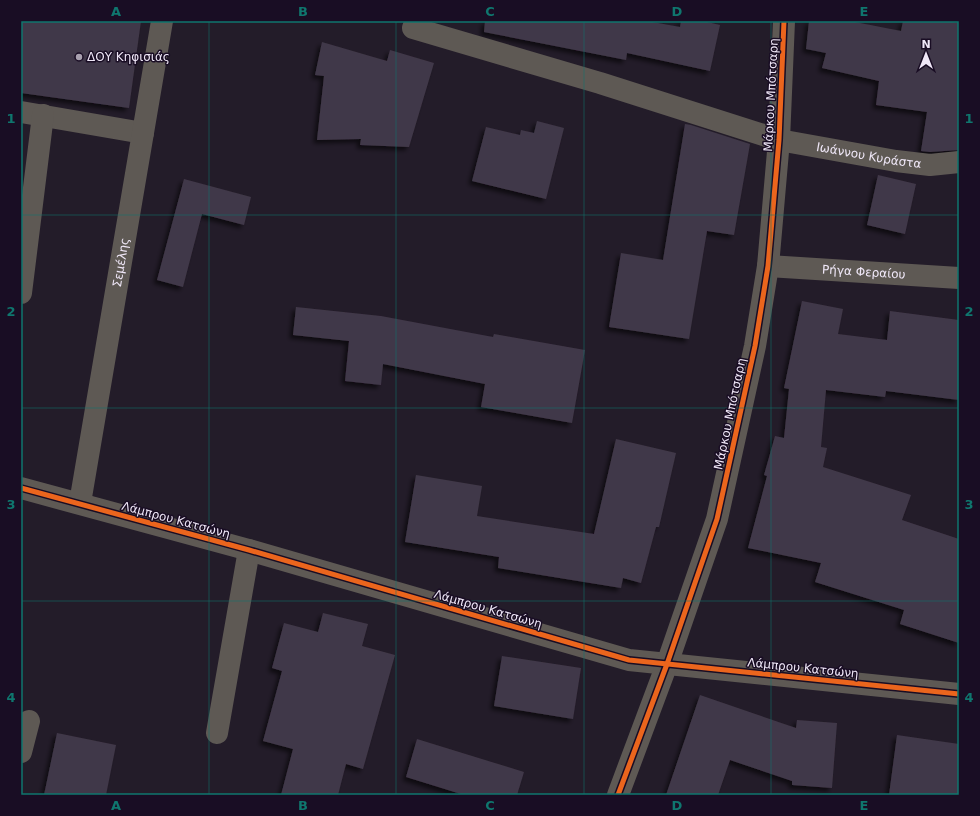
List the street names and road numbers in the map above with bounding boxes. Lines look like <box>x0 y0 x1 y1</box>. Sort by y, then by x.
street label: Μάρκου Μπότσαρη <box>761 38 781 152</box>
street label: Ιωάννου Κυράστα <box>815 140 922 171</box>
street label: Σεμέλης <box>110 237 132 288</box>
street label: Ρήγα Φεραίου <box>822 262 906 282</box>
street label: Μάρκου Μπότσαρη <box>711 357 749 471</box>
street label: Λάμπρου Κατσώνη <box>120 499 232 541</box>
street label: Λάμπρου Κατσώνη <box>432 587 544 631</box>
street label: Λάμπρου Κατσώνη <box>747 655 859 681</box>

